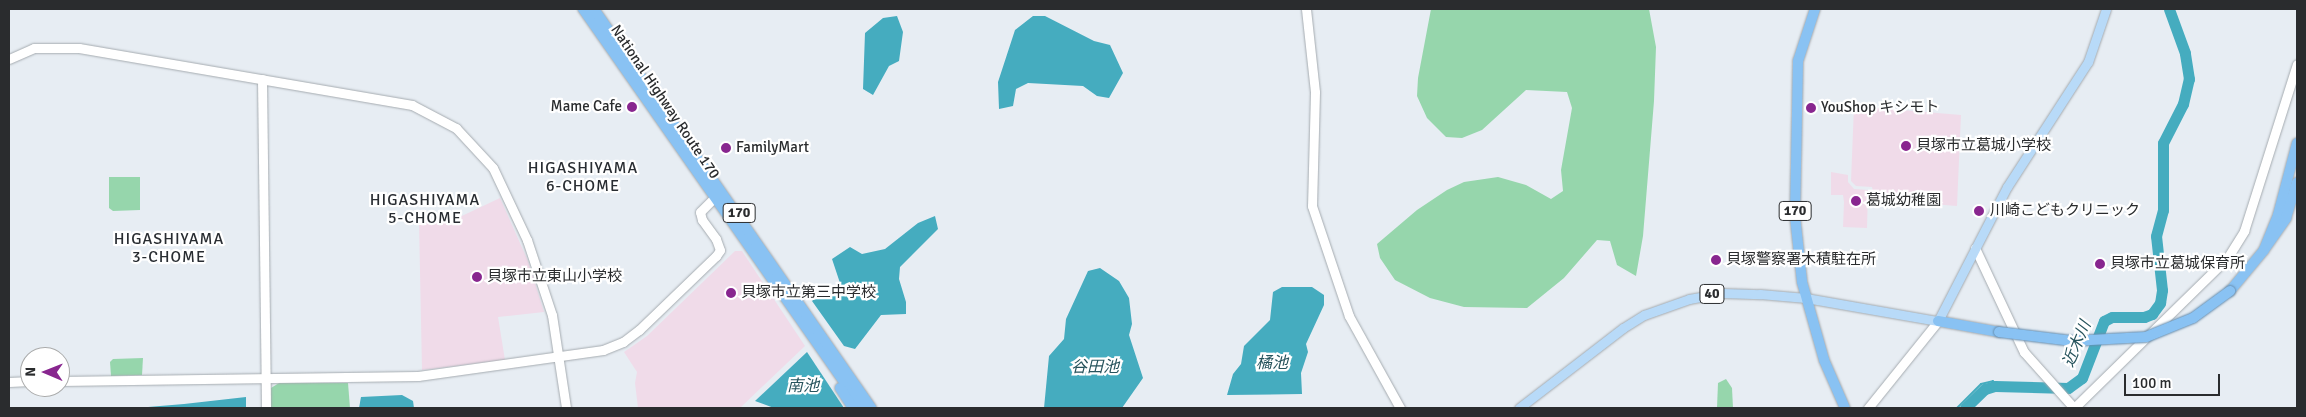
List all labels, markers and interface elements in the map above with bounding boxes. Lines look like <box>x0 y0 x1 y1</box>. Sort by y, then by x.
street label: National Highway Route 170 <box>607 22 723 182</box>
place label: Mame Cafe <box>551 98 622 116</box>
place label: YouShop キシモト <box>1821 99 1939 117</box>
marker: Mame Cafe <box>626 101 638 113</box>
marker: YouShop キシモト <box>1805 102 1817 114</box>
place label: 貝塚市立葛城小学校 <box>1916 137 2051 155</box>
place label: FamilyMart <box>736 139 809 157</box>
marker: 貝塚市立葛城小学校 <box>1900 140 1912 152</box>
marker: FamilyMart <box>720 142 732 154</box>
district label: HIGASHIYAMA 6-CHOME <box>526 158 640 196</box>
district label: HIGASHIYAMA 5-CHOME <box>368 190 482 228</box>
place label: 葛城幼稚園 <box>1866 192 1941 210</box>
marker: 葛城幼稚園 <box>1850 195 1862 207</box>
road number: 170 <box>1778 200 1812 222</box>
road number: 170 <box>722 202 756 224</box>
place label: 川崎こどもクリニック <box>1990 202 2140 220</box>
marker: 川崎こどもクリニック <box>1972 204 1986 218</box>
district label: HIGASHIYAMA 3-CHOME <box>112 229 226 267</box>
place label: 貝塚警察署木積駐在所 <box>1726 251 1876 269</box>
marker: 貝塚警察署木積駐在所 <box>1710 254 1722 266</box>
place label: 貝塚市立葛城保育所 <box>2110 255 2245 273</box>
marker: 貝塚市立葛城保育所 <box>2094 258 2106 270</box>
place label: 貝塚市立東山小学校 <box>487 268 622 286</box>
marker: 貝塚市立東山小学校 <box>471 271 483 283</box>
road number: 40 <box>1698 282 1726 306</box>
place label: 貝塚市立第三中学校 <box>741 284 876 302</box>
marker: 貝塚市立第三中学校 <box>725 287 737 299</box>
water label: 近木川 <box>2059 318 2095 370</box>
north arrow <box>20 347 70 397</box>
water label: 橘池 <box>1256 353 1288 373</box>
water label: 谷田池 <box>1071 357 1119 377</box>
scale bar <box>2126 364 2222 396</box>
text: N <box>22 367 39 377</box>
text: 100 m <box>2132 374 2172 392</box>
water label: 南池 <box>787 376 819 396</box>

